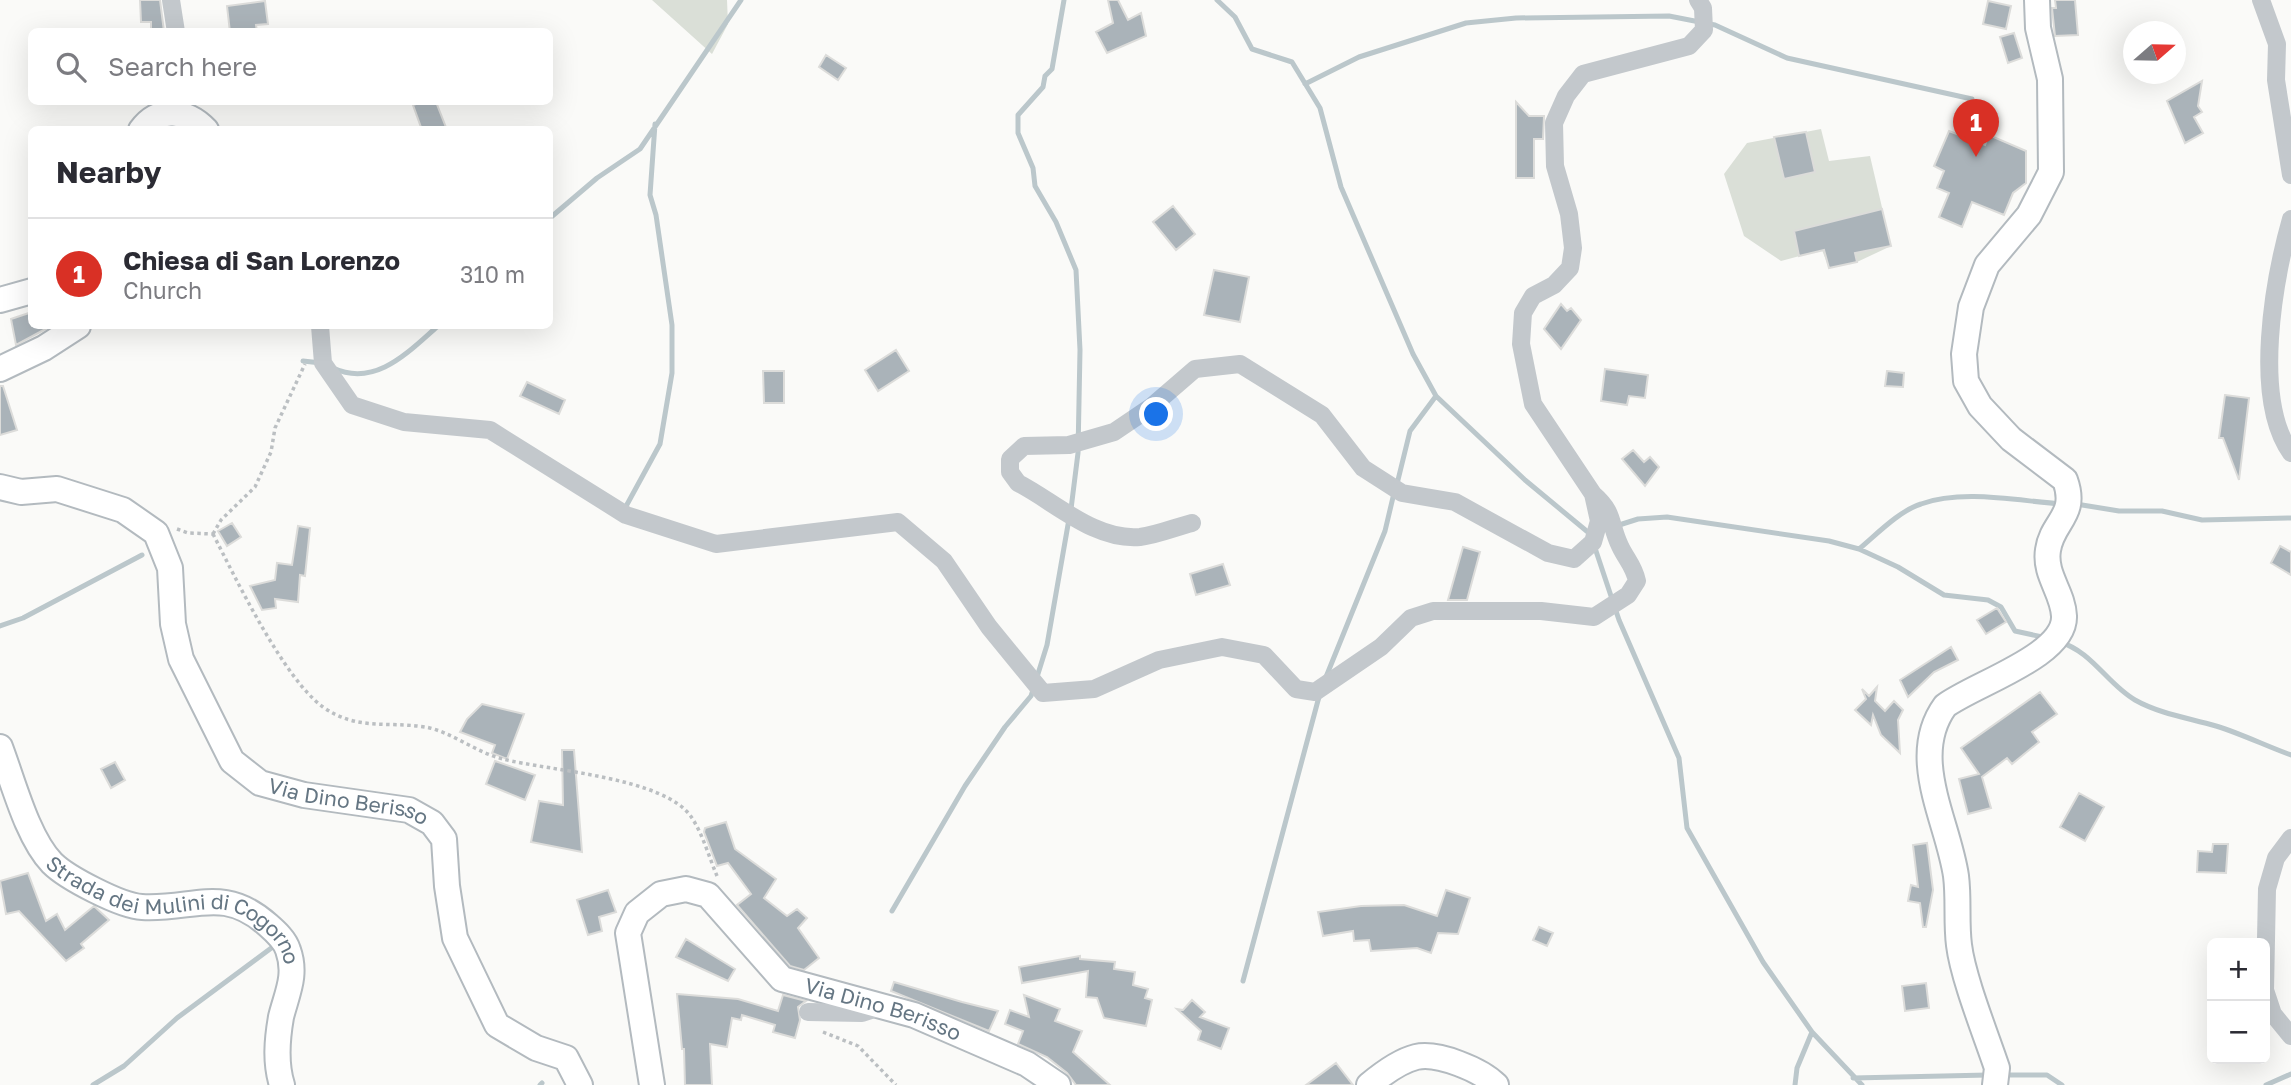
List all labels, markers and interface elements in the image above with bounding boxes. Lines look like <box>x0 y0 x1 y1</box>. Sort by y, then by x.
north arrow <box>2123 21 2186 84</box>
search box <box>28 28 553 105</box>
icon: search <box>52 48 90 86</box>
text: Search here <box>108 51 257 82</box>
pin: 1 <box>1953 99 1999 157</box>
text: Nearby <box>56 154 161 190</box>
text: Chiesa di San Lorenzo <box>123 245 400 276</box>
text: 1 <box>73 260 85 288</box>
text: 310 m <box>460 260 525 288</box>
text: Church <box>123 276 202 304</box>
your location <box>1139 397 1173 431</box>
street label: Via Dino Berisso <box>266 772 434 830</box>
street label: Strada dei Mulini di Cogorno <box>41 850 305 966</box>
map controls <box>2207 938 2270 1064</box>
button: + <box>2207 938 2270 1001</box>
street label: Via Dino Berisso <box>802 972 965 1046</box>
button: − <box>2207 1001 2270 1064</box>

